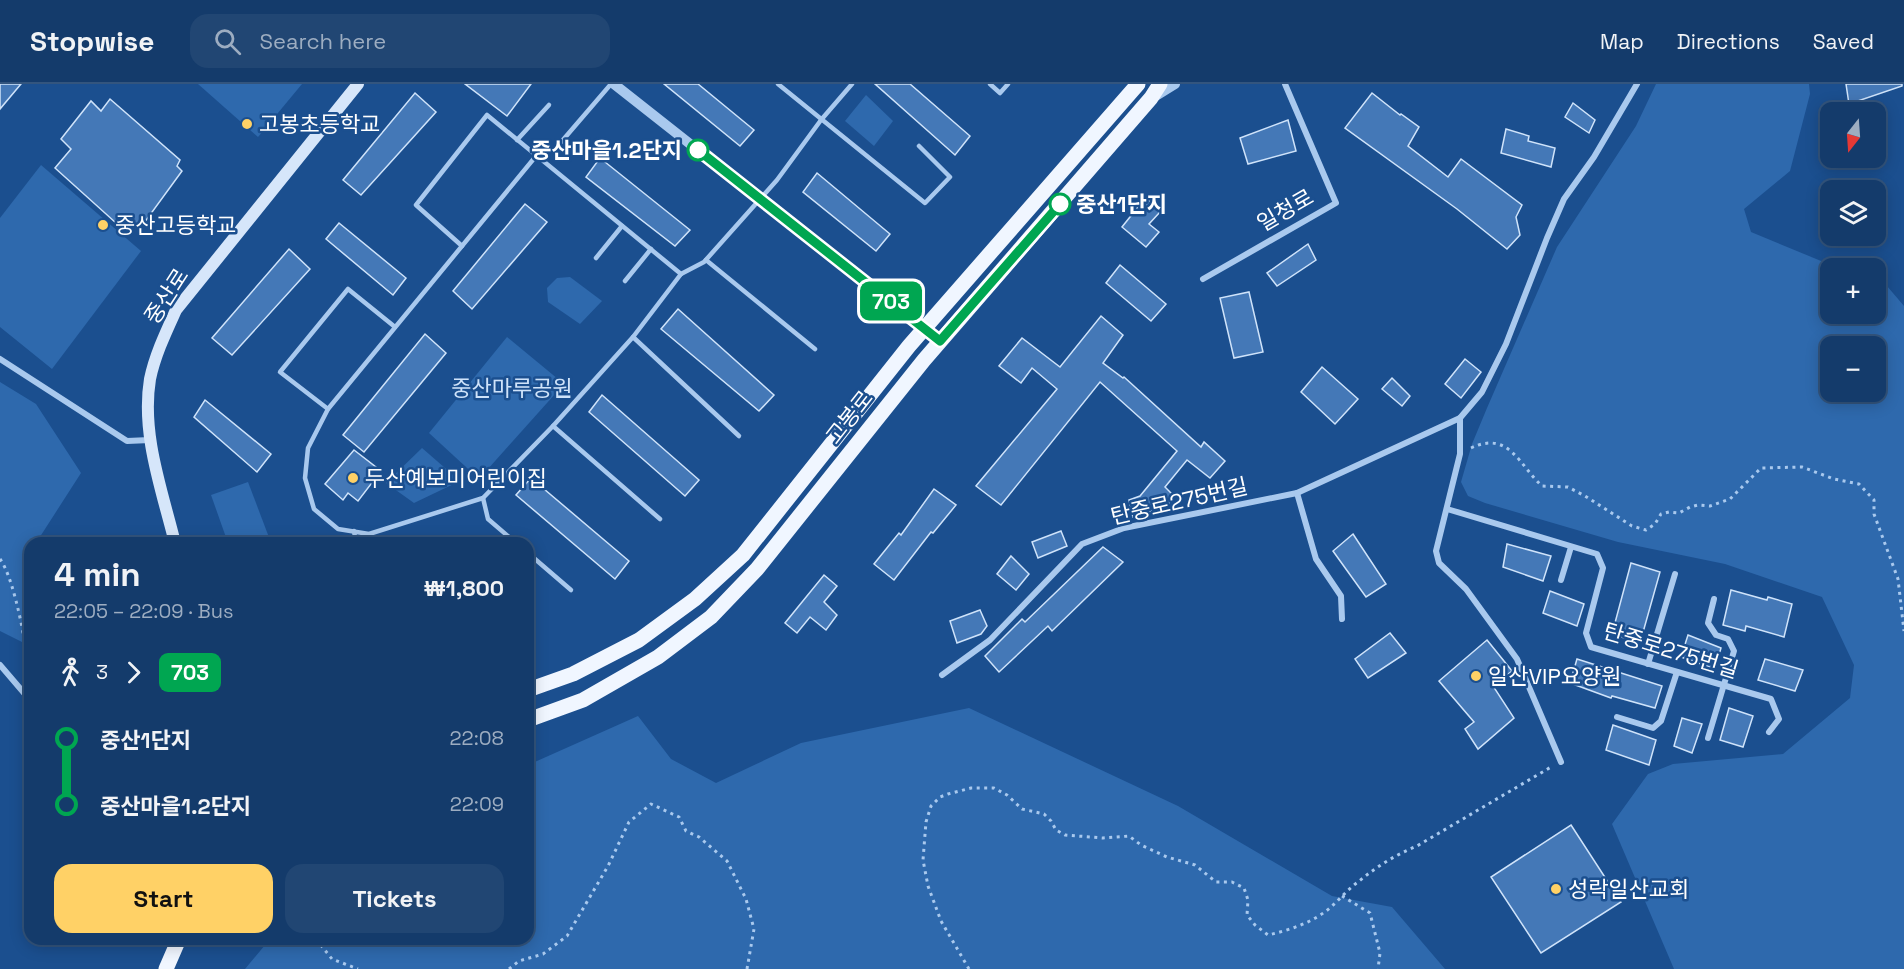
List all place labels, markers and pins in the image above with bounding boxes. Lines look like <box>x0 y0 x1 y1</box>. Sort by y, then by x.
place label: 고봉초등학교 <box>259 110 380 138</box>
marker: 고봉초등학교 <box>240 117 254 131</box>
place label: 중산마을1.2단지 <box>531 136 682 164</box>
marker: 중산마을1.2단지 <box>687 139 709 161</box>
place label: 중산1단지 <box>1076 190 1167 218</box>
marker: 중산1단지 <box>1049 193 1071 215</box>
place label: 중산고등학교 <box>115 211 236 239</box>
marker: 중산고등학교 <box>96 218 110 232</box>
place label: 두산예보미어린이집 <box>365 464 547 492</box>
marker: 두산예보미어린이집 <box>346 471 360 485</box>
place label: 일산VIP요양원 <box>1488 662 1621 690</box>
marker: 일산VIP요양원 <box>1469 669 1483 683</box>
place label: 성락일산교회 <box>1568 875 1689 903</box>
marker: 성락일산교회 <box>1549 882 1563 896</box>

